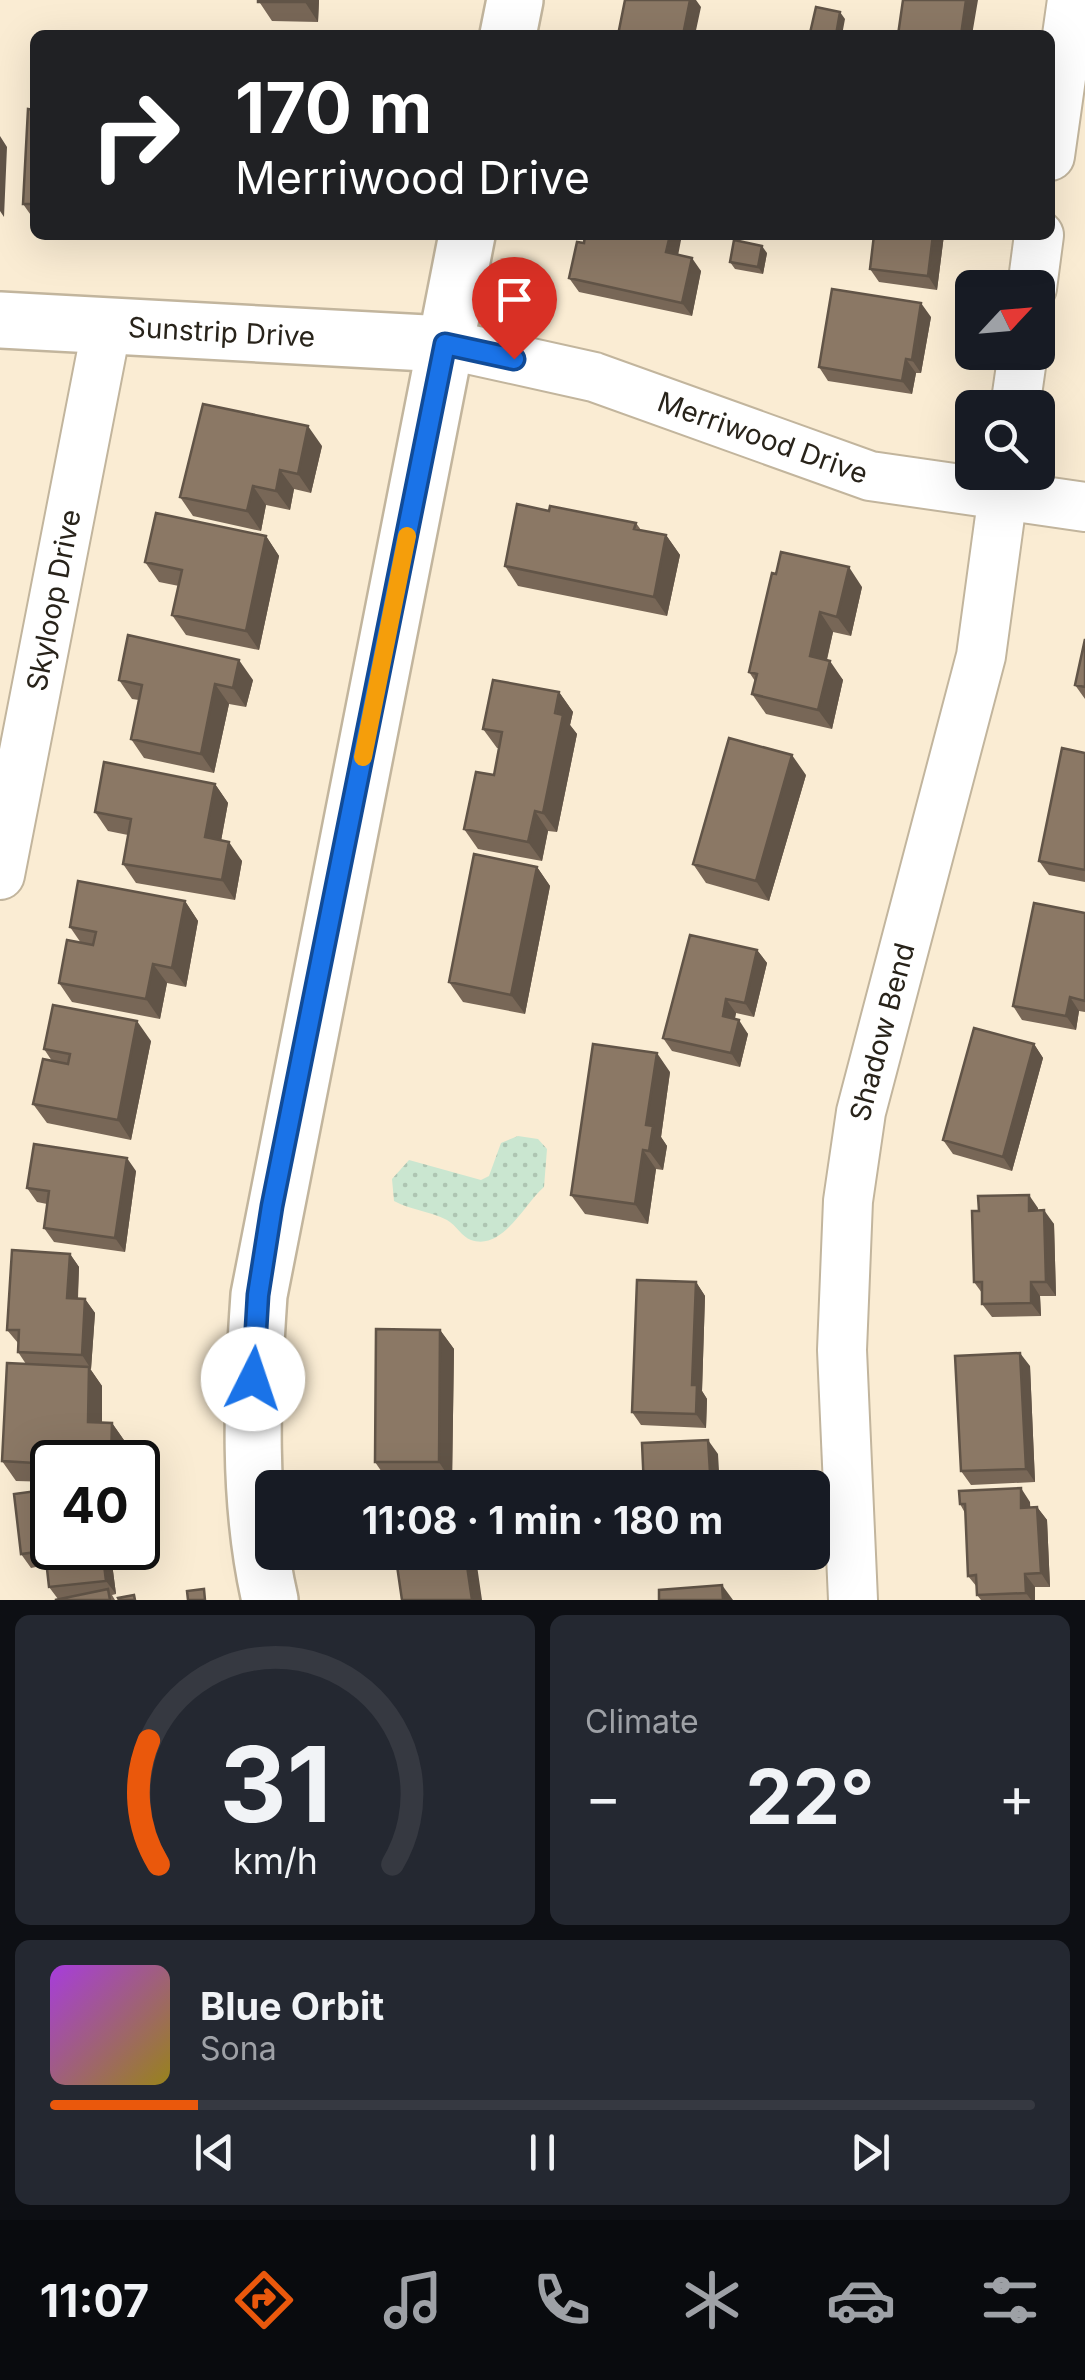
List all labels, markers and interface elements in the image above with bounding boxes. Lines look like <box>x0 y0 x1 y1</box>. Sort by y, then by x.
text: 170 m <box>235 65 432 150</box>
icon: right <box>70 70 200 200</box>
text: Merriwood Drive <box>235 150 590 205</box>
pin <box>472 257 557 360</box>
north arrow <box>955 270 1055 370</box>
map controls <box>955 270 1055 490</box>
icon: arrive <box>487 272 542 327</box>
street label: Sunstrip Drive <box>127 310 316 354</box>
street label: Merriwood Drive <box>653 384 873 491</box>
button: search <box>955 390 1055 490</box>
street label: Skyloop Drive <box>19 507 88 694</box>
street label: Shadow Bend <box>842 939 922 1125</box>
position arrow <box>201 1327 305 1431</box>
speed limit sign: 40 <box>30 1440 160 1570</box>
text: 11:08 · 1 min · 180 m <box>362 1497 723 1543</box>
text: Climate <box>585 1702 699 1741</box>
text: 31 <box>219 1721 331 1847</box>
text: 22° <box>746 1751 874 1842</box>
text: − <box>585 1764 621 1830</box>
text: + <box>999 1764 1035 1830</box>
text: km/h <box>233 1839 317 1883</box>
text: Blue Orbit <box>200 1983 384 2029</box>
text: Sona <box>200 2029 277 2068</box>
icon: previous <box>187 2125 242 2180</box>
icon: pause <box>515 2125 570 2180</box>
icon: next <box>843 2125 898 2180</box>
icon: directions <box>229 2265 299 2335</box>
icon: music <box>378 2265 448 2335</box>
icon: phone <box>527 2265 597 2335</box>
icon: climate <box>677 2265 747 2335</box>
icon: car <box>826 2265 896 2335</box>
icon: filters <box>975 2265 1045 2335</box>
text: 11:07 <box>40 2273 149 2328</box>

